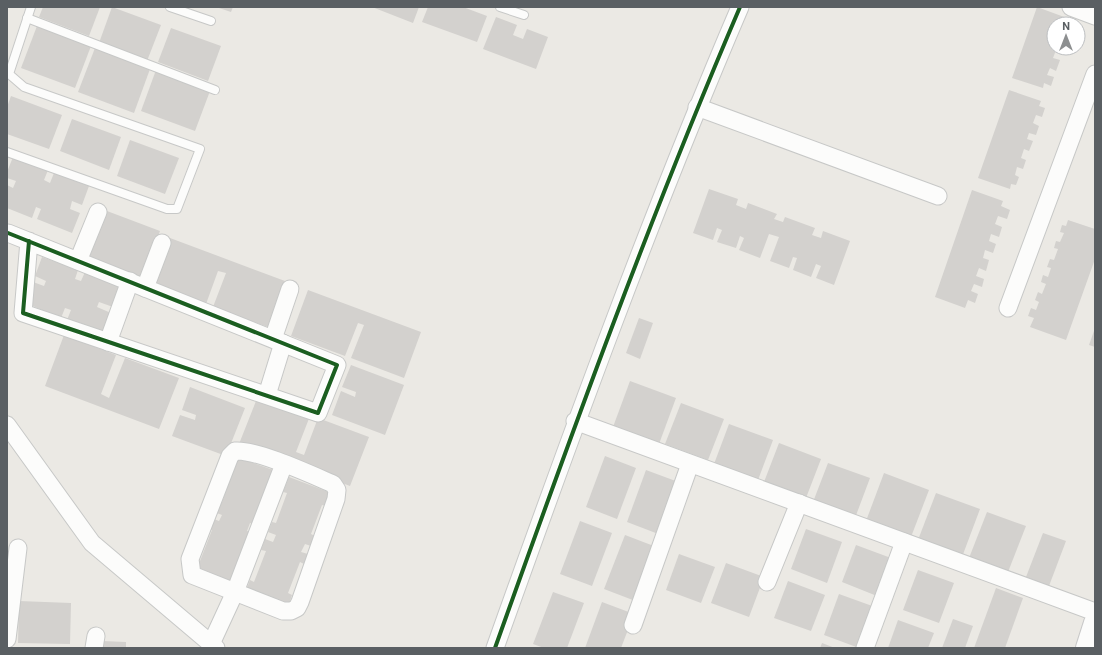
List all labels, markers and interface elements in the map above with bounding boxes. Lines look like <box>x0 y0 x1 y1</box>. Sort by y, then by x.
north arrow <box>1046 16 1086 56</box>
text: N <box>1062 20 1070 33</box>

